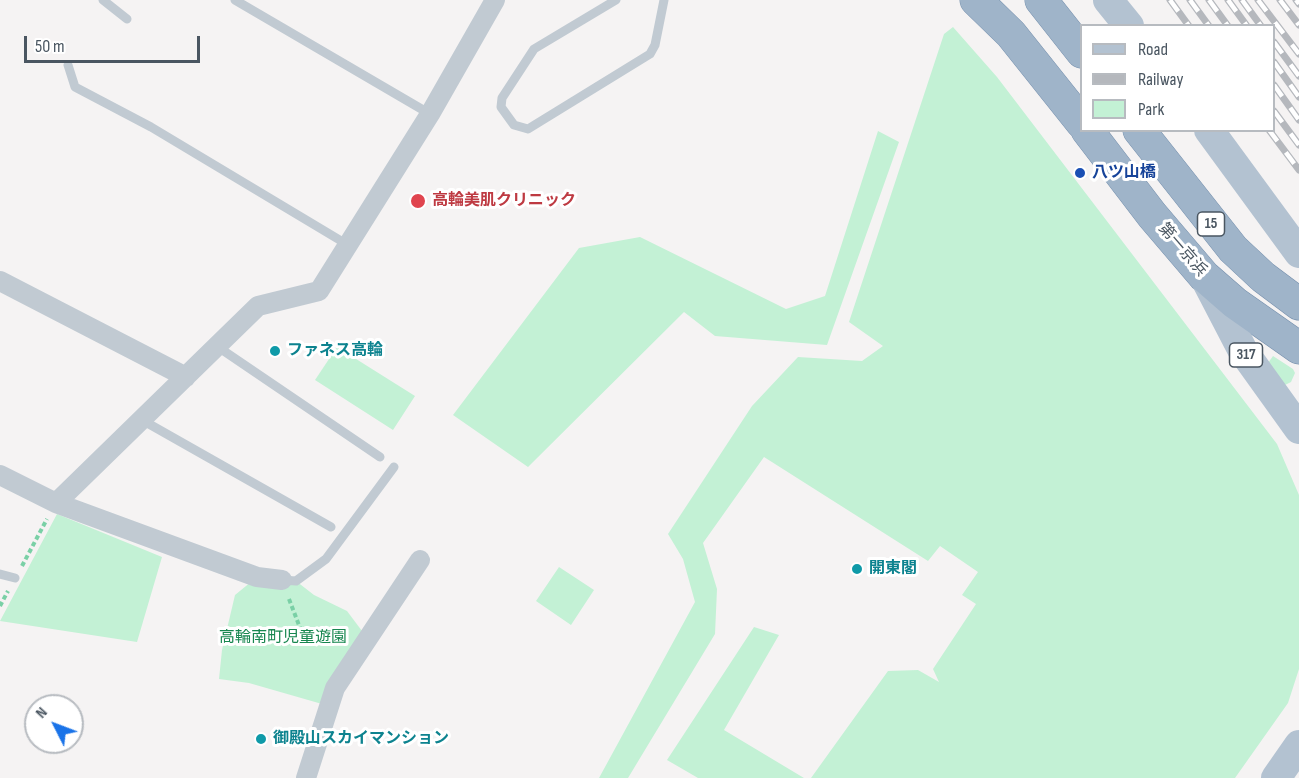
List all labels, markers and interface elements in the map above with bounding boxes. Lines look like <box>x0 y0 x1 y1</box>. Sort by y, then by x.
scale bar <box>27 24 202 62</box>
legend <box>1080 24 1275 132</box>
text: 50 m <box>35 36 65 57</box>
text: Road <box>1138 39 1168 60</box>
text: Railway <box>1138 69 1183 90</box>
text: Park <box>1138 99 1164 120</box>
place label: 八ツ山橋 <box>1092 163 1156 183</box>
marker: 八ツ山橋 <box>1073 166 1087 180</box>
place label: 高輪美肌クリニック <box>432 191 576 211</box>
marker: 高輪美肌クリニック <box>409 192 427 210</box>
road number: 15 <box>1198 212 1224 236</box>
street label: 第一京浜 <box>1154 220 1210 280</box>
place label: ファネス高輪 <box>287 341 383 361</box>
road number: 317 <box>1230 343 1262 367</box>
marker: ファネス高輪 <box>268 344 282 358</box>
place label: 開東閣 <box>869 559 917 579</box>
marker: 開東閣 <box>850 562 864 576</box>
park label: 高輪南町児童遊園 <box>219 628 347 648</box>
north arrow <box>24 694 84 754</box>
text: N <box>32 703 52 722</box>
place label: 御殿山スカイマンション <box>273 729 449 749</box>
marker: 御殿山スカイマンション <box>254 732 268 746</box>

